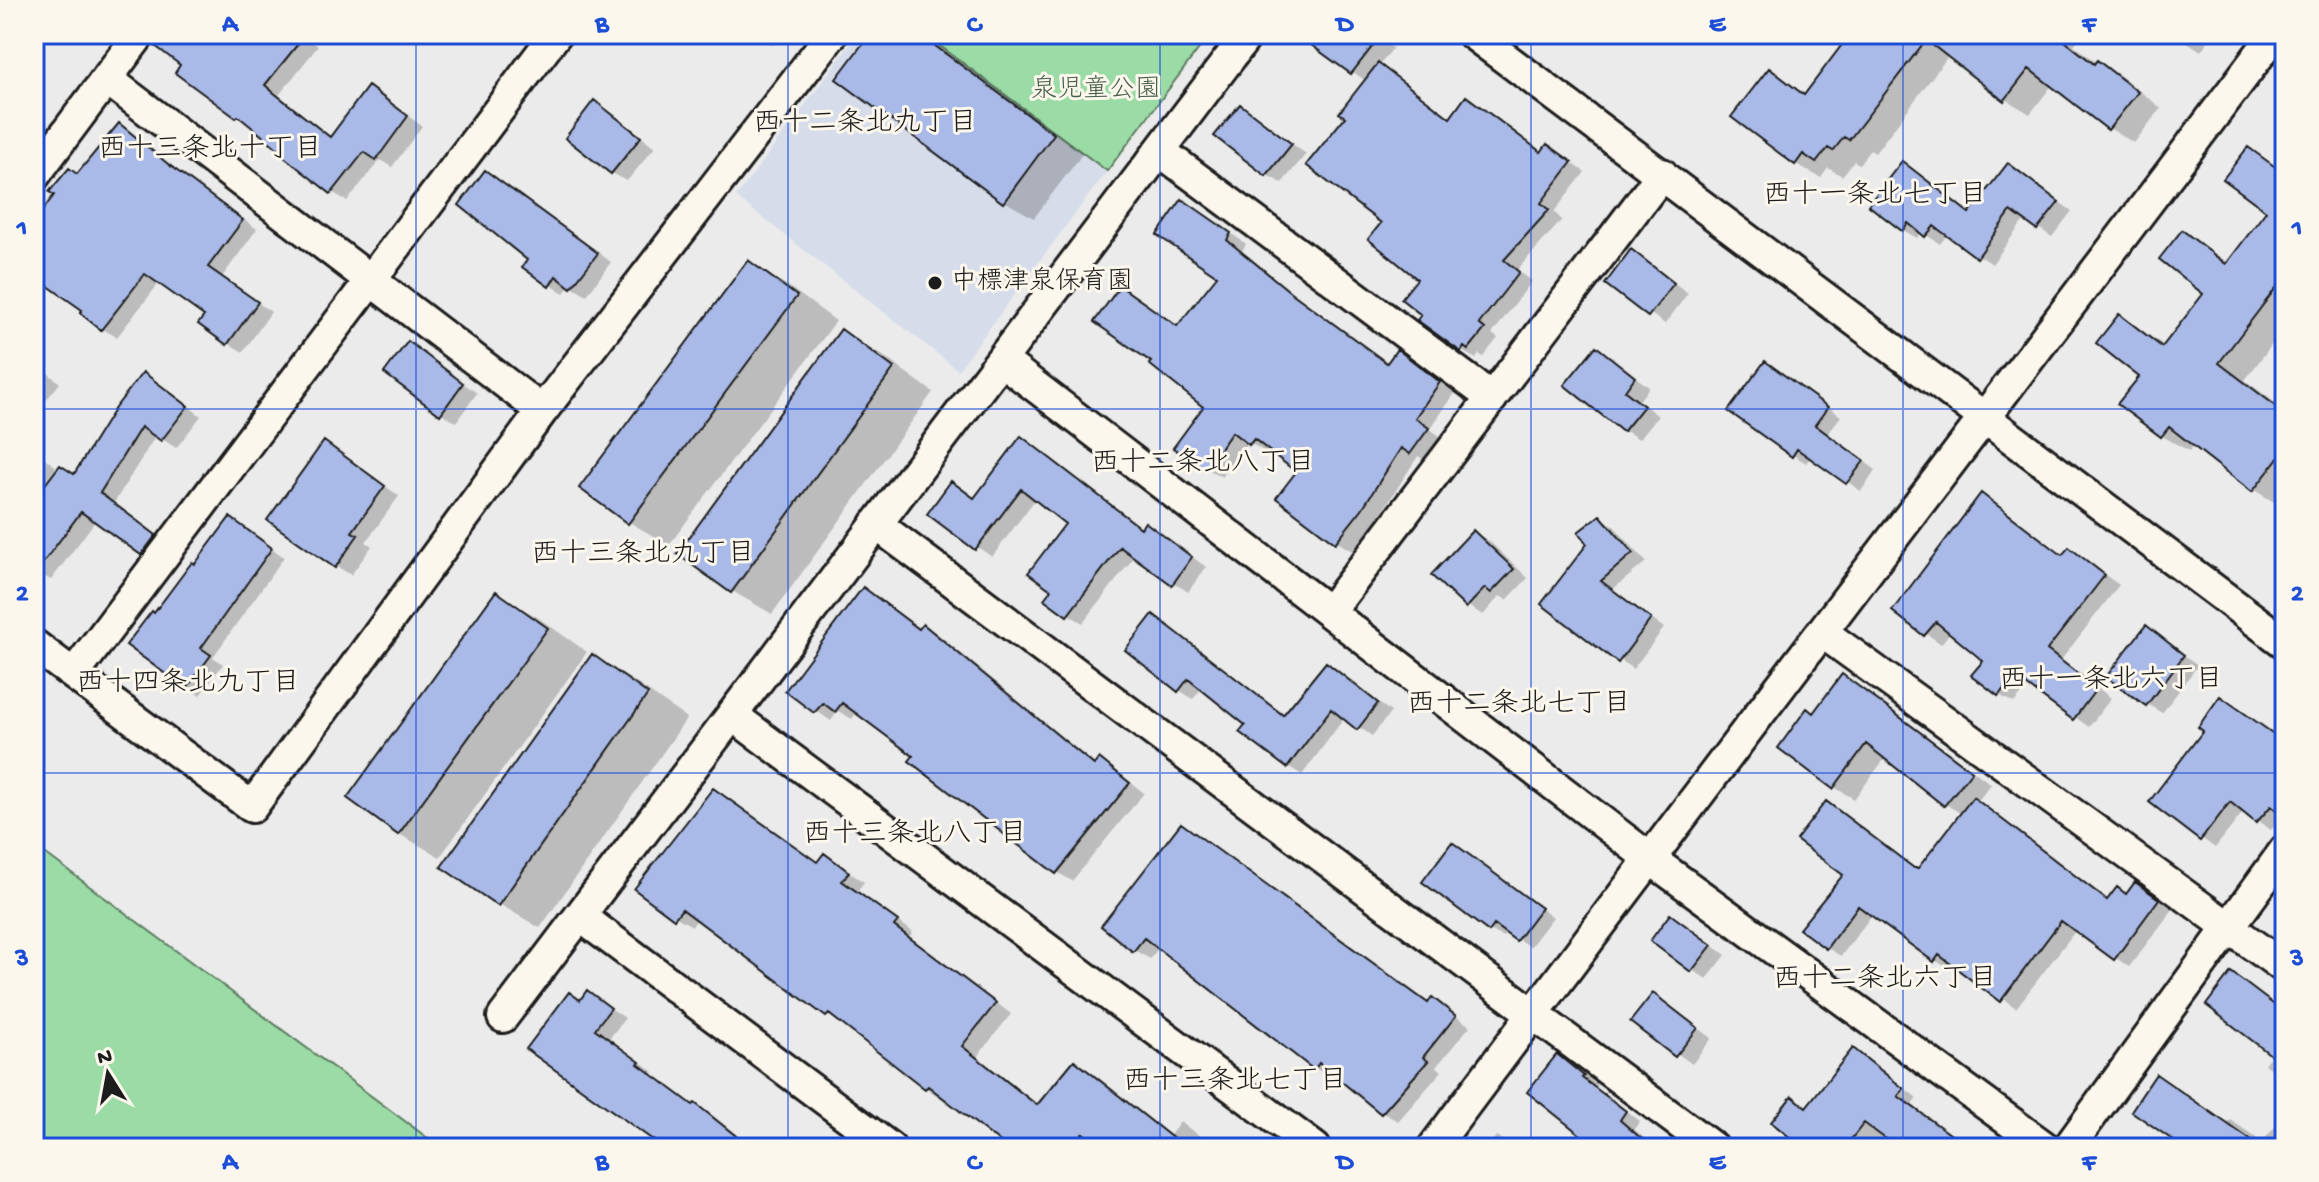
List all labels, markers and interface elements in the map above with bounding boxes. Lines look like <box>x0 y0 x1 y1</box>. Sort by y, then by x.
text: A <box>221 11 239 42</box>
text: B <box>594 11 610 42</box>
text: C <box>967 11 984 42</box>
text: D <box>1335 11 1355 42</box>
text: E <box>1709 11 1727 42</box>
text: F <box>2081 11 2097 42</box>
park label: 泉児童公園 <box>1031 74 1161 107</box>
district label: 西十二条北九丁目 <box>753 107 977 141</box>
district label: 西十三条北十丁目 <box>98 133 322 167</box>
district label: 西十一条北七丁目 <box>1763 179 1987 213</box>
text: 1 <box>16 215 27 246</box>
text: 1 <box>2291 215 2302 246</box>
place label: 中標津泉保育園 <box>951 266 1133 299</box>
marker: 中標津泉保育園 <box>926 274 944 292</box>
district label: 西十二条北八丁目 <box>1091 447 1315 481</box>
district label: 西十三条北九丁目 <box>531 538 755 572</box>
text: 2 <box>16 580 29 611</box>
text: 2 <box>2291 580 2304 611</box>
district label: 西十一条北六丁目 <box>1999 664 2223 698</box>
district label: 西十四条北九丁目 <box>76 667 300 701</box>
district label: 西十二条北七丁目 <box>1407 688 1631 722</box>
district label: 西十三条北八丁目 <box>803 818 1027 852</box>
text: 3 <box>14 945 29 976</box>
text: 3 <box>2289 945 2304 976</box>
district label: 西十二条北六丁目 <box>1773 963 1997 997</box>
north arrow <box>68 1034 148 1114</box>
text: N <box>95 1044 114 1072</box>
district label: 西十三条北七丁目 <box>1123 1065 1347 1099</box>
text: A <box>221 1149 239 1180</box>
text: B <box>594 1149 610 1180</box>
text: C <box>967 1149 984 1180</box>
text: D <box>1335 1149 1355 1180</box>
text: E <box>1709 1149 1727 1180</box>
text: F <box>2081 1149 2097 1180</box>

